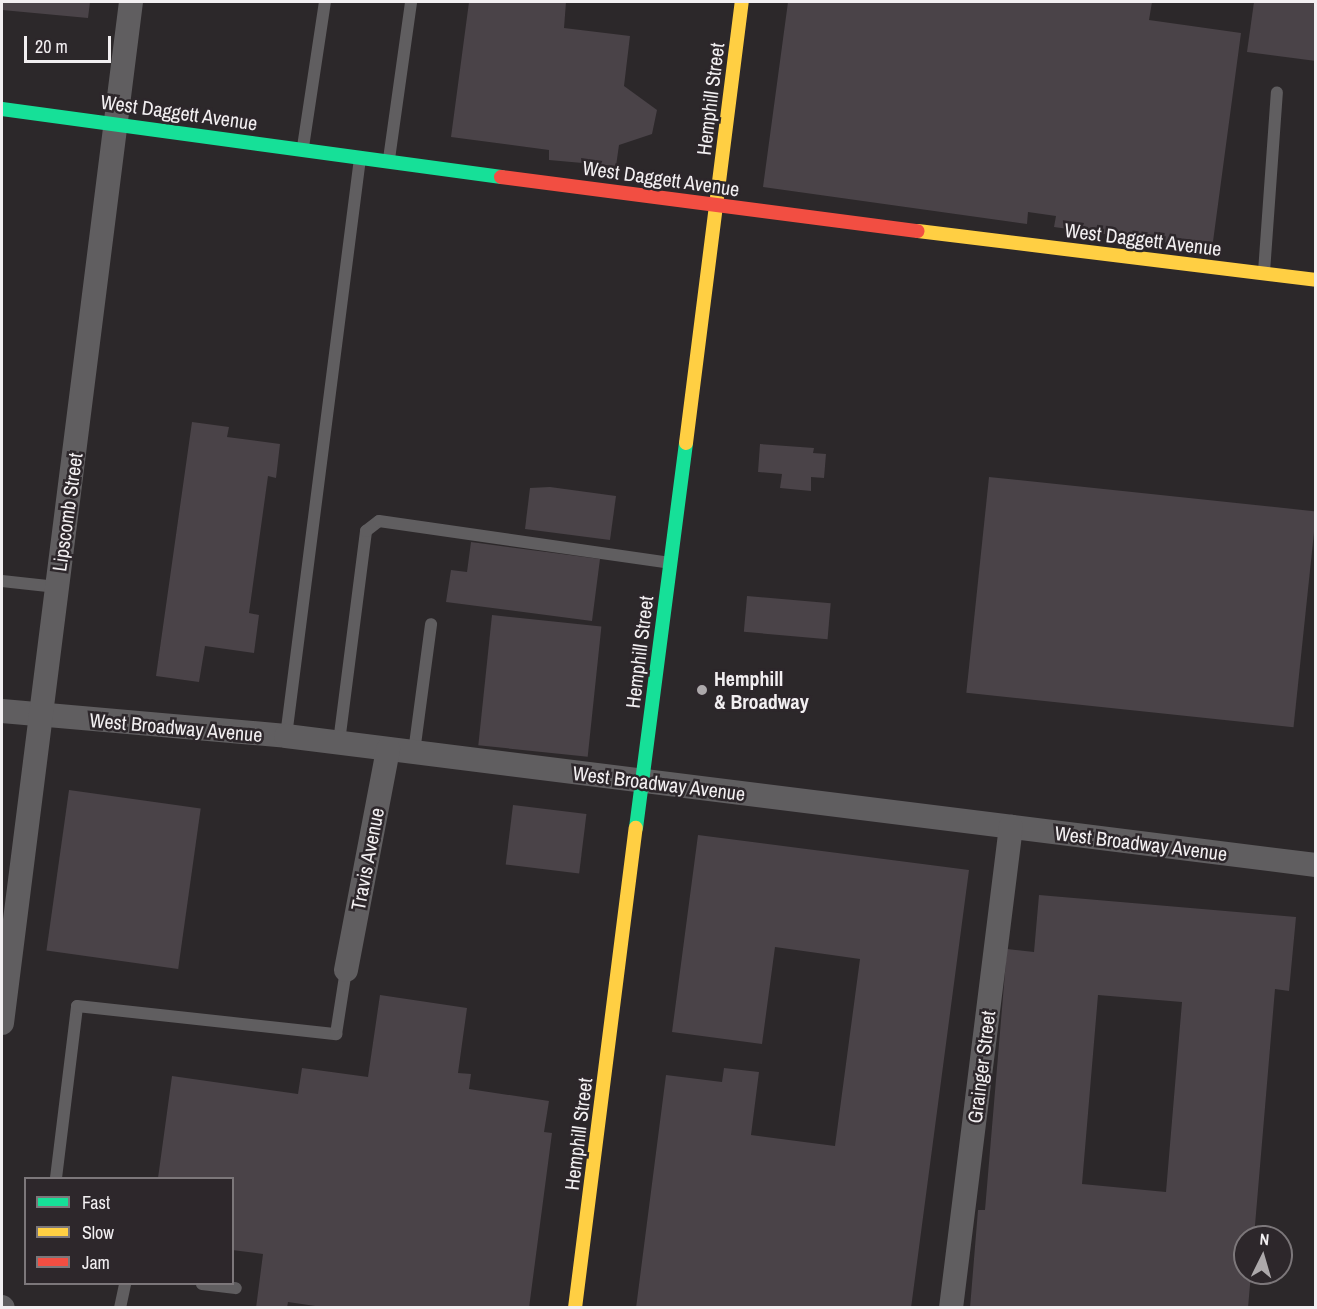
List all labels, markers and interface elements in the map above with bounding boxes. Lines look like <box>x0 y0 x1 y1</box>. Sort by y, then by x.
scale bar <box>27 24 114 62</box>
text: 20 m <box>35 34 68 59</box>
street label: Hemphill Street <box>691 41 729 157</box>
street label: West Daggett Avenue <box>99 89 259 135</box>
street label: West Daggett Avenue <box>581 155 741 201</box>
street label: West Daggett Avenue <box>1063 217 1223 261</box>
street label: Lipscomb Street <box>47 451 87 573</box>
street label: Hemphill Street <box>620 594 658 710</box>
place label: Hemphill & Broadway <box>714 666 809 713</box>
marker: Hemphill & Broadway <box>695 683 709 697</box>
street label: West Broadway Avenue <box>88 707 264 747</box>
street label: West Broadway Avenue <box>571 760 747 806</box>
street label: Travis Avenue <box>345 805 389 913</box>
street label: West Broadway Avenue <box>1053 820 1229 866</box>
street label: Grainger Street <box>962 1009 1000 1125</box>
street label: Hemphill Street <box>559 1076 597 1192</box>
legend <box>24 1177 234 1285</box>
text: Fast <box>82 1190 110 1215</box>
text: Slow <box>82 1220 114 1245</box>
north arrow <box>1233 1225 1293 1285</box>
text: N <box>1259 1228 1270 1250</box>
text: Jam <box>82 1250 110 1275</box>

